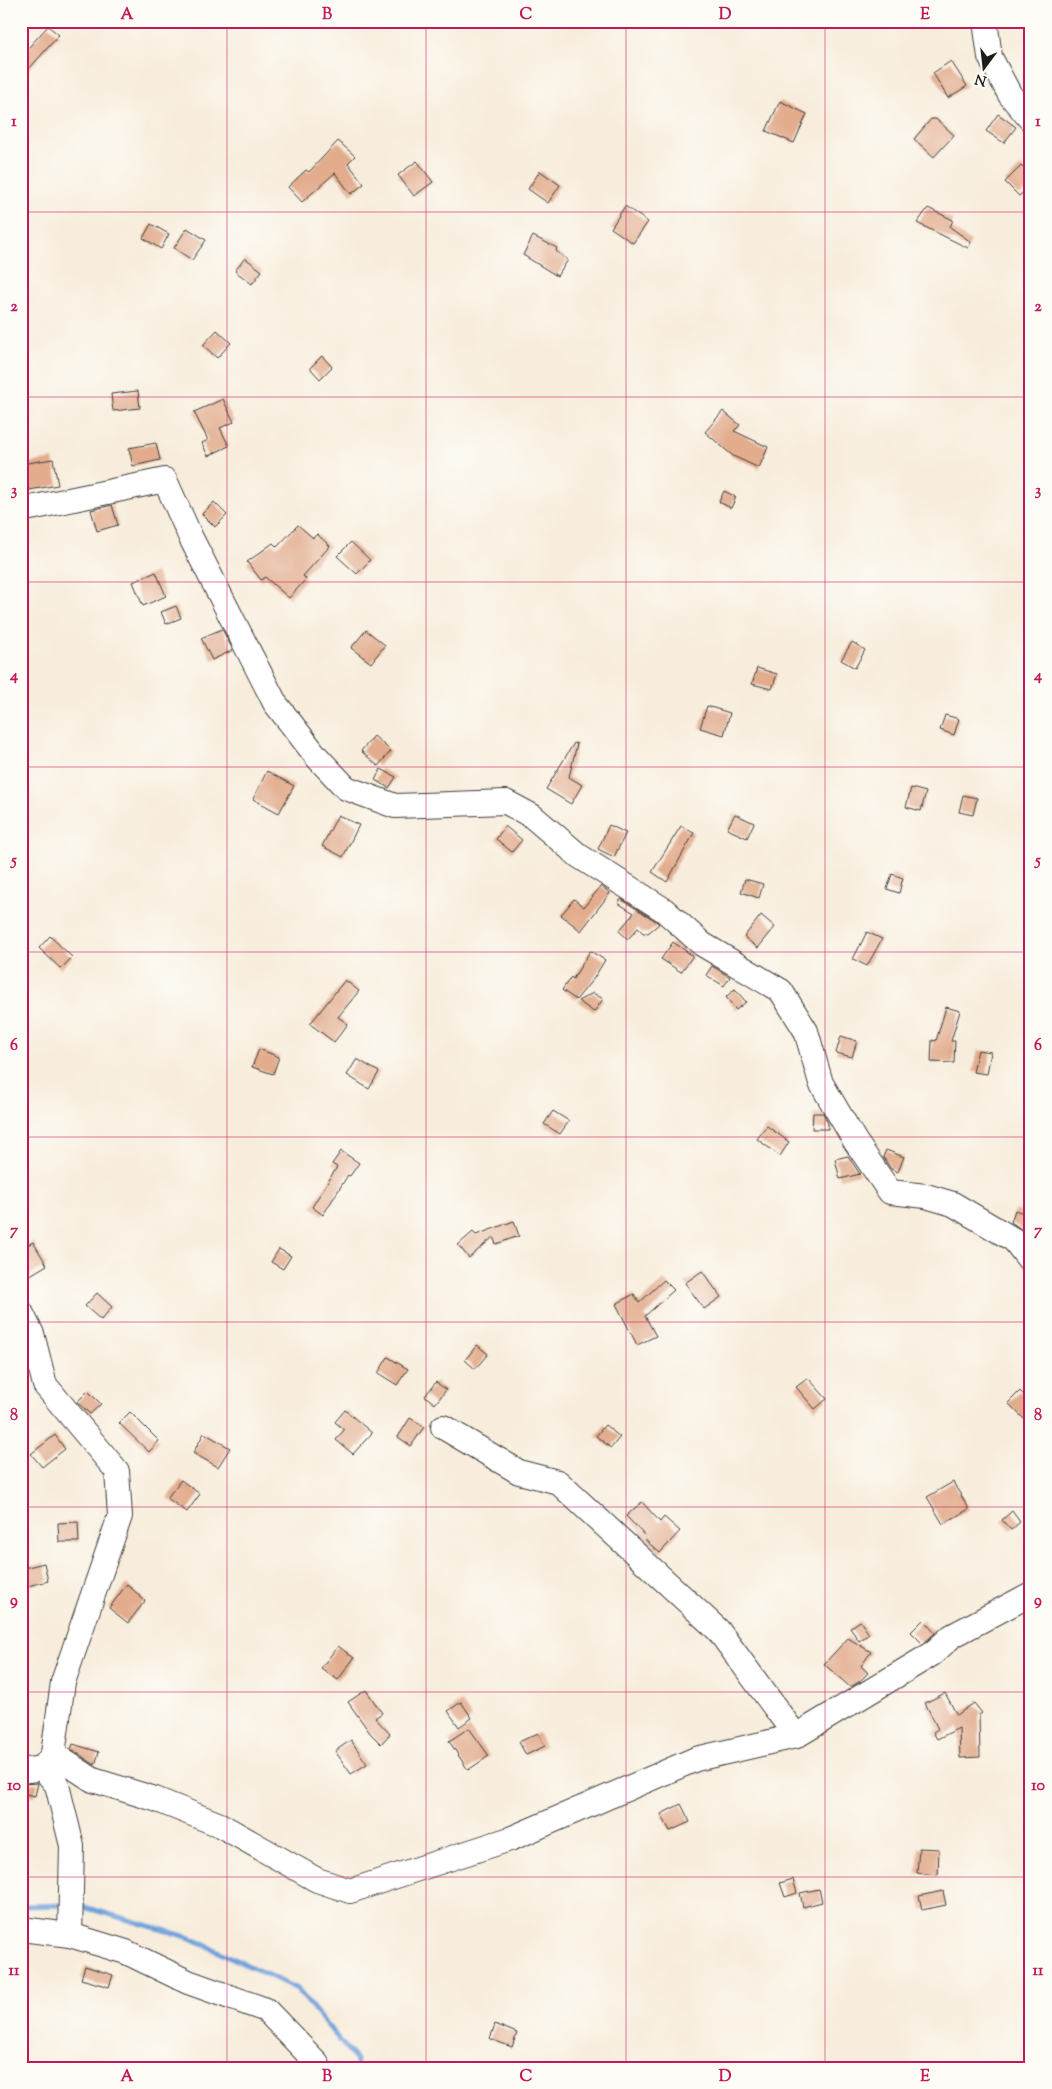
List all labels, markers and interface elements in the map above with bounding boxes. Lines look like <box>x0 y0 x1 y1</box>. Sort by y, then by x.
text: A <box>121 4 134 27</box>
text: B <box>322 4 332 27</box>
text: C <box>520 4 533 27</box>
text: D <box>719 4 732 27</box>
text: E <box>920 4 930 27</box>
north arrow <box>960 42 1010 92</box>
text: N <box>973 68 989 90</box>
text: 1 <box>11 111 17 134</box>
text: 1 <box>1035 111 1041 134</box>
text: 2 <box>10 296 18 319</box>
text: 2 <box>1034 296 1042 319</box>
text: 3 <box>11 480 18 503</box>
text: 3 <box>1035 480 1042 503</box>
text: 4 <box>9 665 18 688</box>
text: 4 <box>1033 665 1042 688</box>
text: 5 <box>9 850 17 873</box>
text: 5 <box>1033 850 1041 873</box>
text: 6 <box>10 1035 18 1058</box>
text: 6 <box>1034 1035 1042 1058</box>
text: 7 <box>10 1220 19 1243</box>
text: 7 <box>1034 1220 1043 1243</box>
text: 8 <box>10 1405 18 1428</box>
text: 8 <box>1034 1405 1042 1428</box>
text: 9 <box>10 1590 18 1613</box>
text: 9 <box>1034 1590 1042 1613</box>
text: 10 <box>7 1775 21 1798</box>
text: 10 <box>1031 1775 1045 1798</box>
text: 11 <box>9 1960 20 1983</box>
text: 11 <box>1033 1960 1044 1983</box>
text: A <box>121 2066 134 2089</box>
text: B <box>322 2066 332 2089</box>
text: C <box>520 2066 533 2089</box>
text: D <box>719 2066 732 2089</box>
text: E <box>920 2066 930 2089</box>

